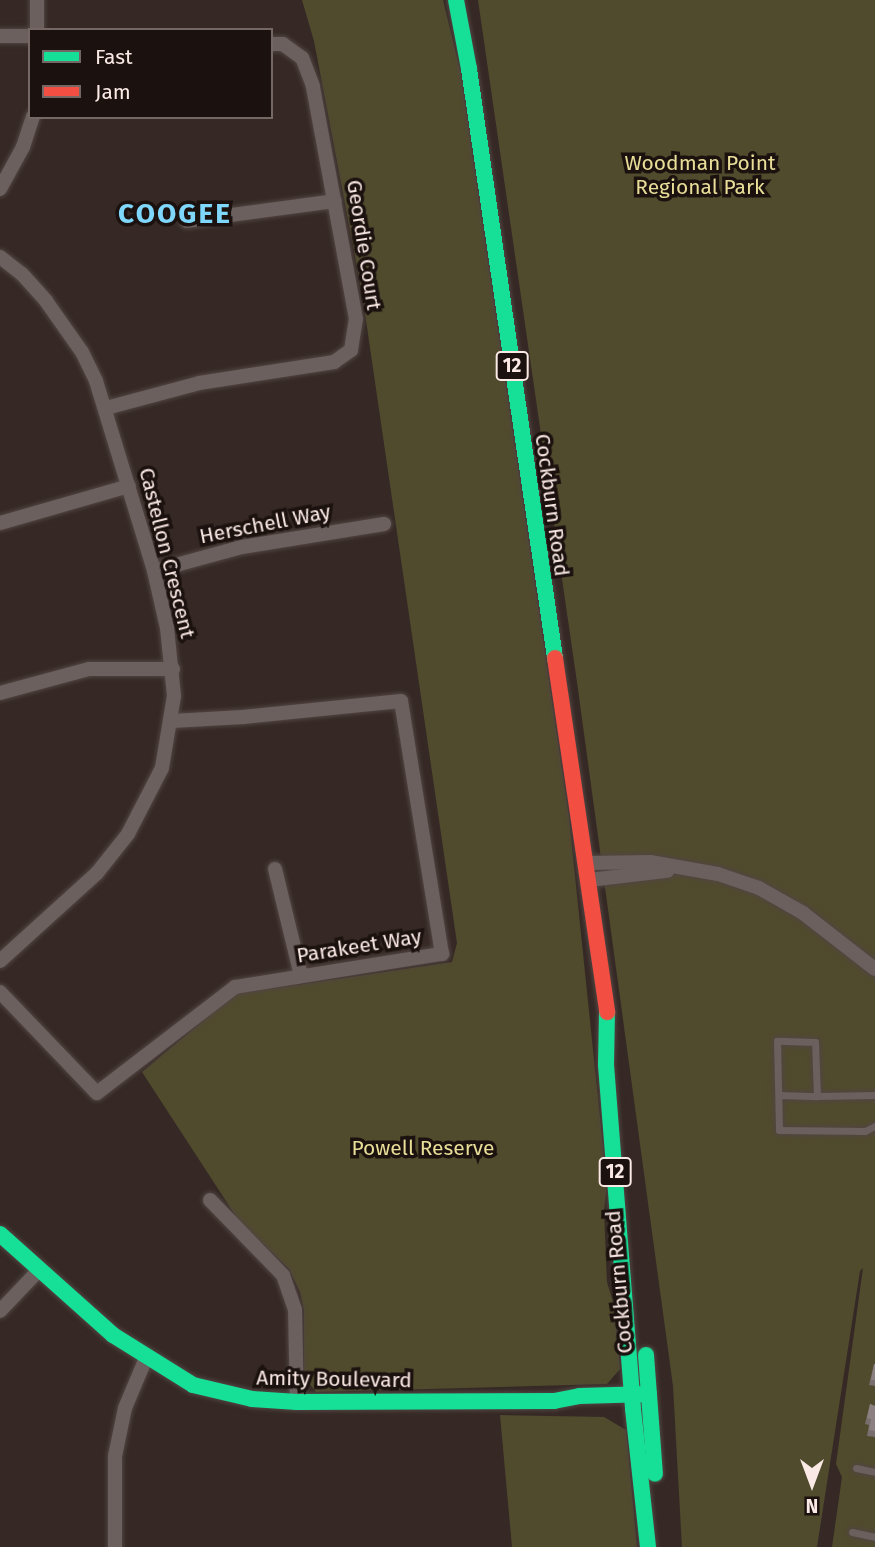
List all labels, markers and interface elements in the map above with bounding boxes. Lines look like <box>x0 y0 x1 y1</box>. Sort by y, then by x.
legend <box>28 28 273 119</box>
text: Fast <box>95 44 133 70</box>
text: Jam <box>95 79 131 105</box>
park label: Woodman Point Regional Park <box>624 150 776 200</box>
street label: Geordie Court <box>341 178 387 312</box>
district label: COOGEE <box>119 197 231 231</box>
road number: 12 <box>494 350 530 382</box>
street label: Cockburn Road <box>530 432 574 578</box>
street label: Castellon Crescent <box>134 465 200 641</box>
street label: Herschell Way <box>197 499 333 549</box>
street label: Parakeet Way <box>295 924 423 968</box>
park label: Powell Reserve <box>351 1135 495 1161</box>
road number: 12 <box>598 1156 632 1188</box>
street label: Cockburn Road <box>600 1209 638 1355</box>
street label: Amity Boulevard <box>256 1365 412 1393</box>
north arrow <box>777 1449 847 1519</box>
text: N <box>806 1494 818 1517</box>

